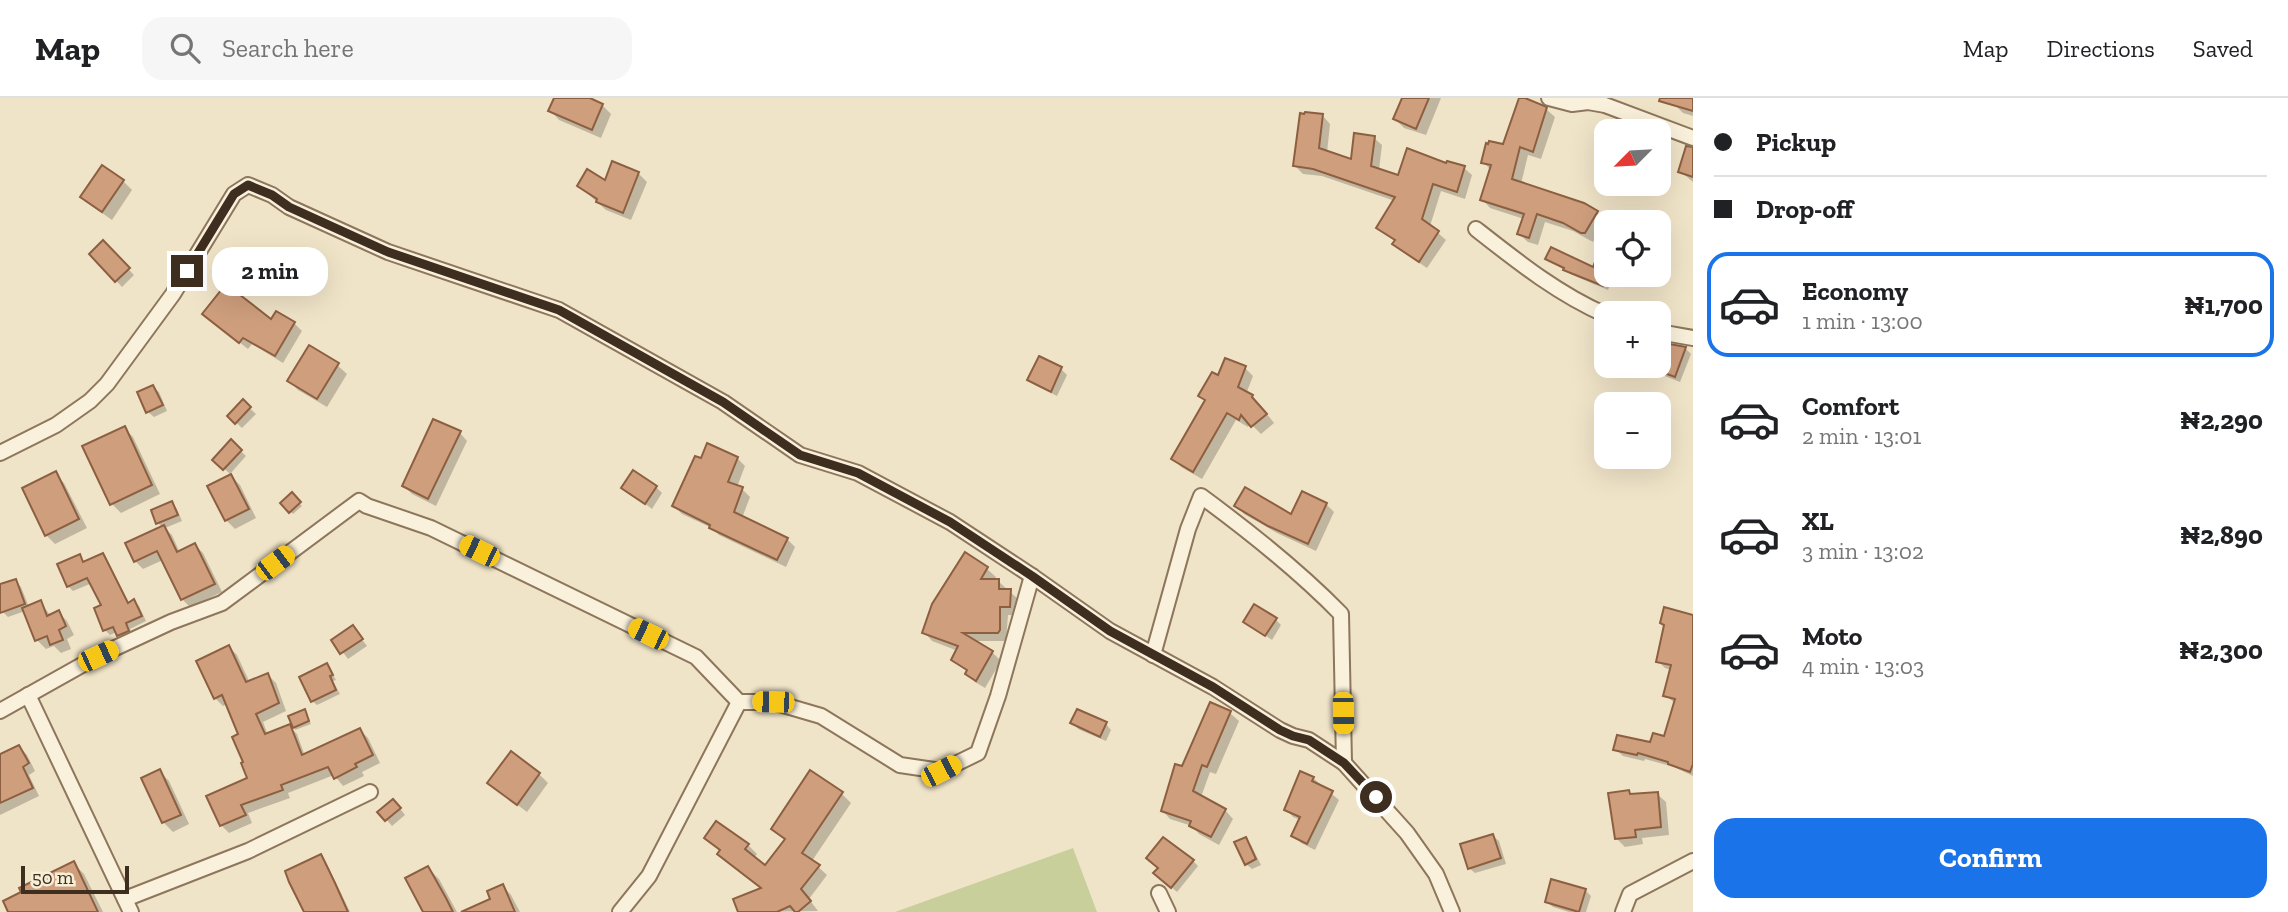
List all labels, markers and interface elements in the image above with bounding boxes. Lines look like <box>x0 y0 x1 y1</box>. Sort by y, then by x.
search box <box>142 17 632 80</box>
text: Map <box>35 29 100 68</box>
icon: search <box>166 29 204 67</box>
text: Search here <box>222 32 354 64</box>
text: Map <box>1963 34 2009 63</box>
text: Directions <box>2047 34 2155 63</box>
text: Saved <box>2193 34 2253 63</box>
north arrow <box>1594 119 1671 196</box>
map controls <box>1594 119 1671 469</box>
text: Pickup <box>1756 126 1836 158</box>
text: Drop-off <box>1756 193 1853 225</box>
button: locate <box>1594 210 1671 287</box>
callout: 2 min <box>212 246 327 296</box>
route end <box>171 255 203 287</box>
text: 2 min <box>241 257 299 285</box>
icon: car <box>1718 273 1781 336</box>
text: Economy <box>1802 275 1908 307</box>
text: ₦1,700 <box>2184 289 2263 321</box>
button: + <box>1594 301 1671 378</box>
text: 1 min · 13:00 <box>1802 307 1923 335</box>
icon: car <box>1718 388 1781 451</box>
text: Comfort <box>1802 390 1899 422</box>
button: − <box>1594 392 1671 469</box>
text: ₦2,290 <box>2180 404 2263 436</box>
text: 2 min · 13:01 <box>1802 422 1921 450</box>
icon: car <box>1718 503 1781 566</box>
text: XL <box>1802 505 1834 537</box>
text: ₦2,890 <box>2180 519 2263 551</box>
car <box>456 532 503 570</box>
text: 3 min · 13:02 <box>1802 537 1924 565</box>
car <box>252 542 299 584</box>
car <box>625 615 672 653</box>
icon: car <box>1718 618 1781 681</box>
text: Moto <box>1802 620 1862 652</box>
text: ₦2,300 <box>2179 634 2263 666</box>
car <box>75 638 122 674</box>
text: 4 min · 13:03 <box>1802 652 1924 680</box>
car <box>752 691 795 713</box>
car <box>1333 692 1354 734</box>
car <box>918 752 965 790</box>
route start <box>1360 781 1392 813</box>
button: Confirm <box>1714 818 2267 898</box>
scale bar <box>21 863 130 895</box>
text: 50 m <box>32 866 73 889</box>

